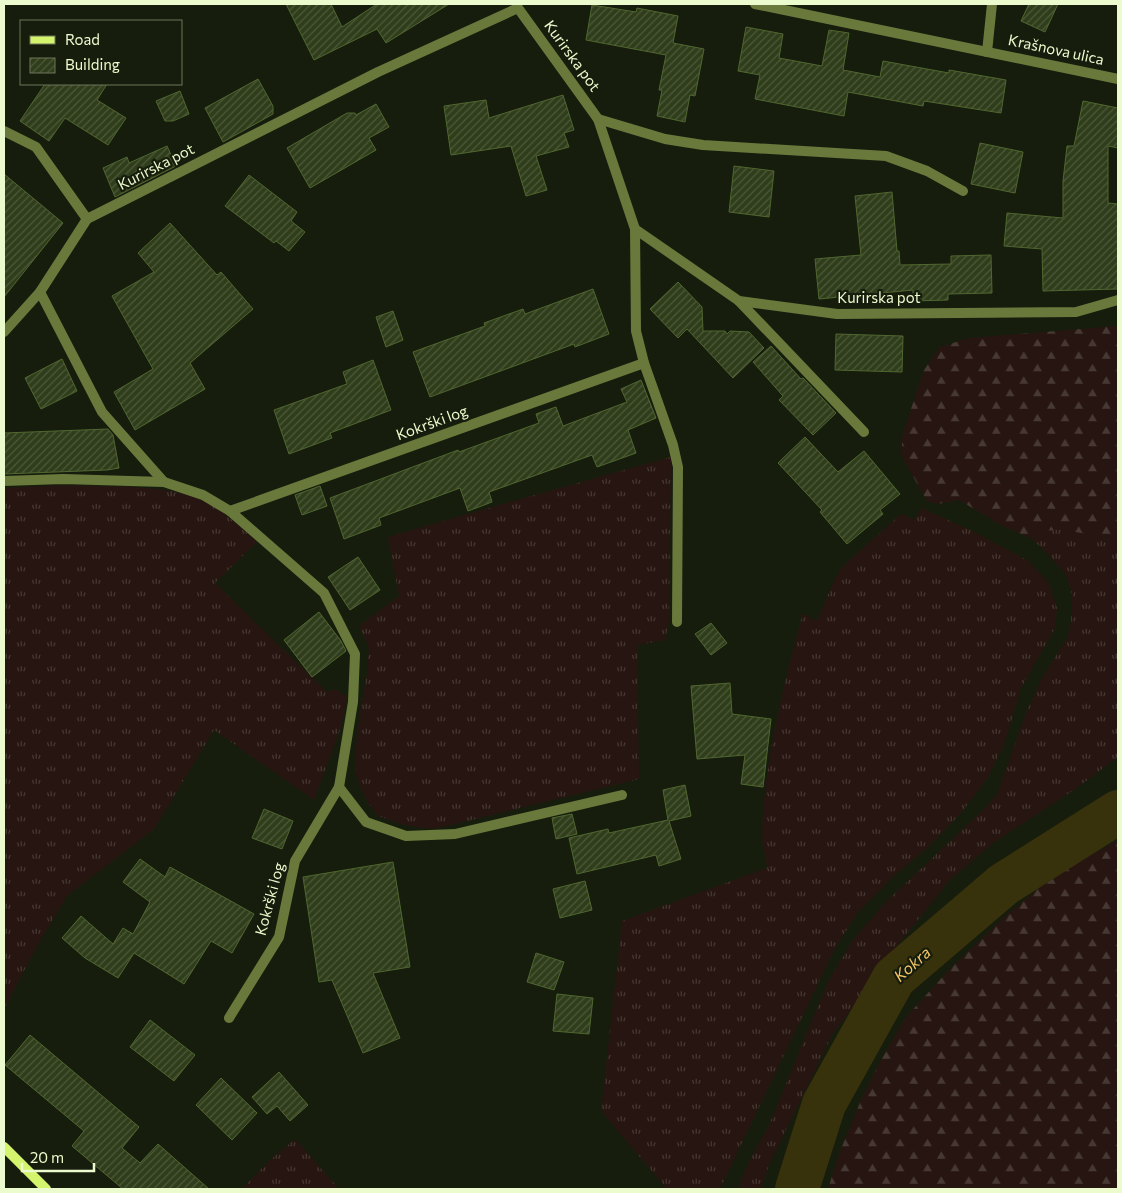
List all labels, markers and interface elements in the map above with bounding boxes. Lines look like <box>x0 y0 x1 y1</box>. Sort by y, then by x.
street label: Kurirska pot <box>541 16 605 94</box>
legend <box>20 20 182 85</box>
text: Road <box>65 30 100 48</box>
street label: Krašnova ulica <box>1007 30 1106 68</box>
text: Building <box>65 55 120 73</box>
street label: Kurirska pot <box>114 139 197 193</box>
street label: Kurirska pot <box>837 288 921 306</box>
street label: Kokrški log <box>393 401 470 443</box>
street label: Kokrški log <box>251 860 287 937</box>
water label: Kokra <box>889 942 934 985</box>
scale bar <box>22 1140 95 1172</box>
text: 20 m <box>30 1148 64 1166</box>

